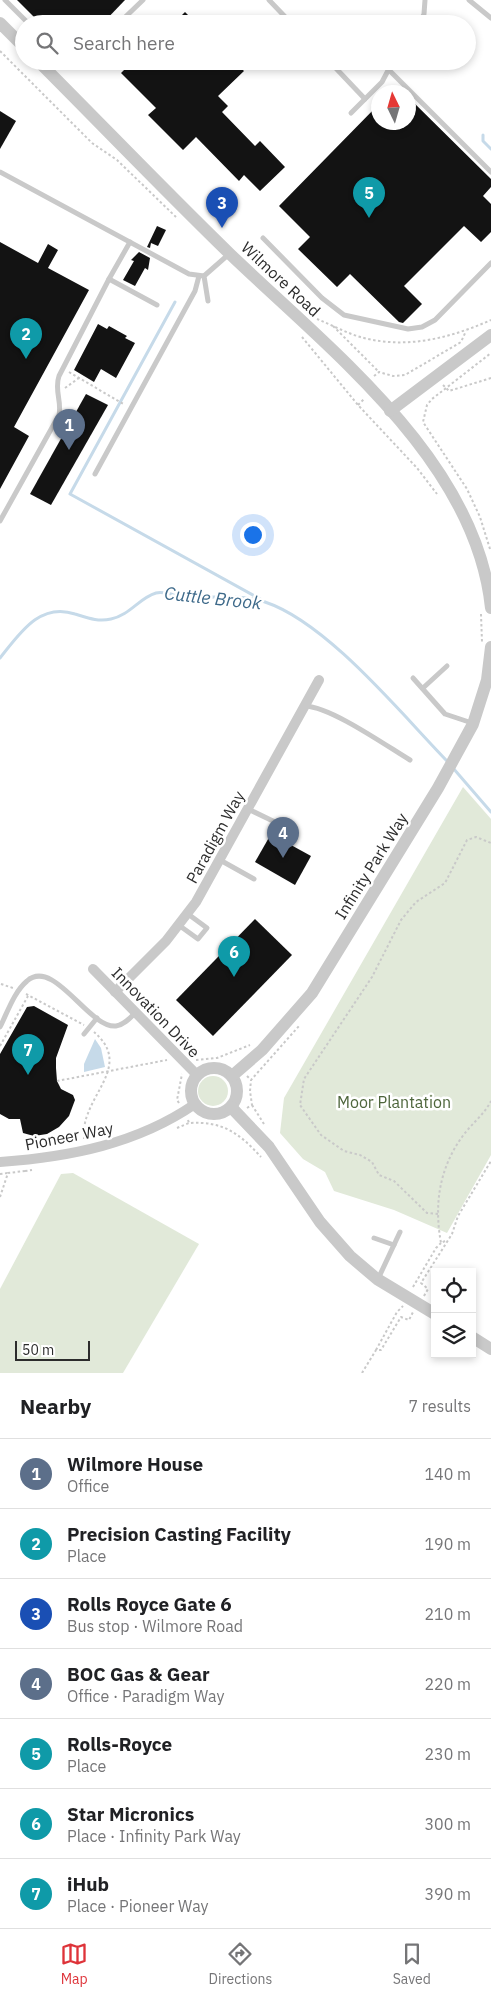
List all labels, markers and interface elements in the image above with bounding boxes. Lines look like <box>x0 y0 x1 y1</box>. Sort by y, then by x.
search box <box>15 15 476 70</box>
icon: search <box>33 29 61 57</box>
text: Search here <box>73 31 175 55</box>
north arrow <box>371 85 416 130</box>
pin: 5 <box>353 177 385 218</box>
pin: 3 <box>206 187 238 228</box>
street label: Wilmore Road <box>237 237 325 321</box>
pin: 2 <box>10 318 42 359</box>
pin: 1 <box>53 409 85 450</box>
your location <box>240 522 266 548</box>
water label: Cuttle Brook <box>163 581 263 615</box>
street label: Paradigm Way <box>181 787 249 887</box>
street label: Infinity Park Way <box>330 809 412 923</box>
pin: 4 <box>267 817 299 858</box>
pin: 6 <box>218 936 250 977</box>
street label: Innovation Drive <box>108 963 204 1062</box>
pin: 7 <box>12 1034 44 1075</box>
park label: Moor Plantation <box>337 1092 451 1112</box>
street label: Pioneer Way <box>23 1118 115 1154</box>
map controls <box>431 1268 476 1358</box>
button: locate <box>431 1268 476 1313</box>
button: layers <box>431 1313 476 1358</box>
scale bar <box>15 1338 90 1361</box>
text: 50 m <box>22 1341 54 1359</box>
text: Nearby <box>20 1392 91 1420</box>
text: 7 results <box>408 1396 471 1416</box>
text: Wilmore House <box>67 1452 203 1476</box>
text: 1 <box>31 1464 41 1484</box>
text: 140 m <box>424 1464 471 1484</box>
text: Office <box>67 1476 109 1496</box>
text: Precision Casting Facility <box>67 1522 291 1546</box>
text: 2 <box>31 1534 41 1554</box>
text: 190 m <box>424 1534 471 1554</box>
text: Place <box>67 1546 106 1566</box>
text: Rolls Royce Gate 6 <box>67 1592 232 1616</box>
text: 3 <box>31 1604 41 1624</box>
text: 210 m <box>424 1604 471 1624</box>
text: Bus stop · Wilmore Road <box>67 1616 243 1636</box>
text: BOC Gas & Gear <box>67 1662 210 1686</box>
text: 4 <box>31 1674 41 1694</box>
text: 220 m <box>424 1674 471 1694</box>
text: Office · Paradigm Way <box>67 1686 225 1706</box>
text: Rolls-Royce <box>67 1732 172 1756</box>
text: 5 <box>31 1744 41 1764</box>
text: 230 m <box>424 1744 471 1764</box>
text: Place <box>67 1756 106 1776</box>
text: Star Micronics <box>67 1802 194 1826</box>
text: 6 <box>31 1814 41 1834</box>
text: 300 m <box>424 1814 471 1834</box>
text: Place · Infinity Park Way <box>67 1826 241 1846</box>
text: iHub <box>67 1872 109 1896</box>
text: 7 <box>31 1884 41 1904</box>
text: 390 m <box>424 1884 471 1904</box>
text: Place · Pioneer Way <box>67 1896 209 1916</box>
tab: Map <box>60 1940 88 1988</box>
tab: Directions <box>209 1940 272 1988</box>
tab: Saved <box>393 1940 431 1988</box>

